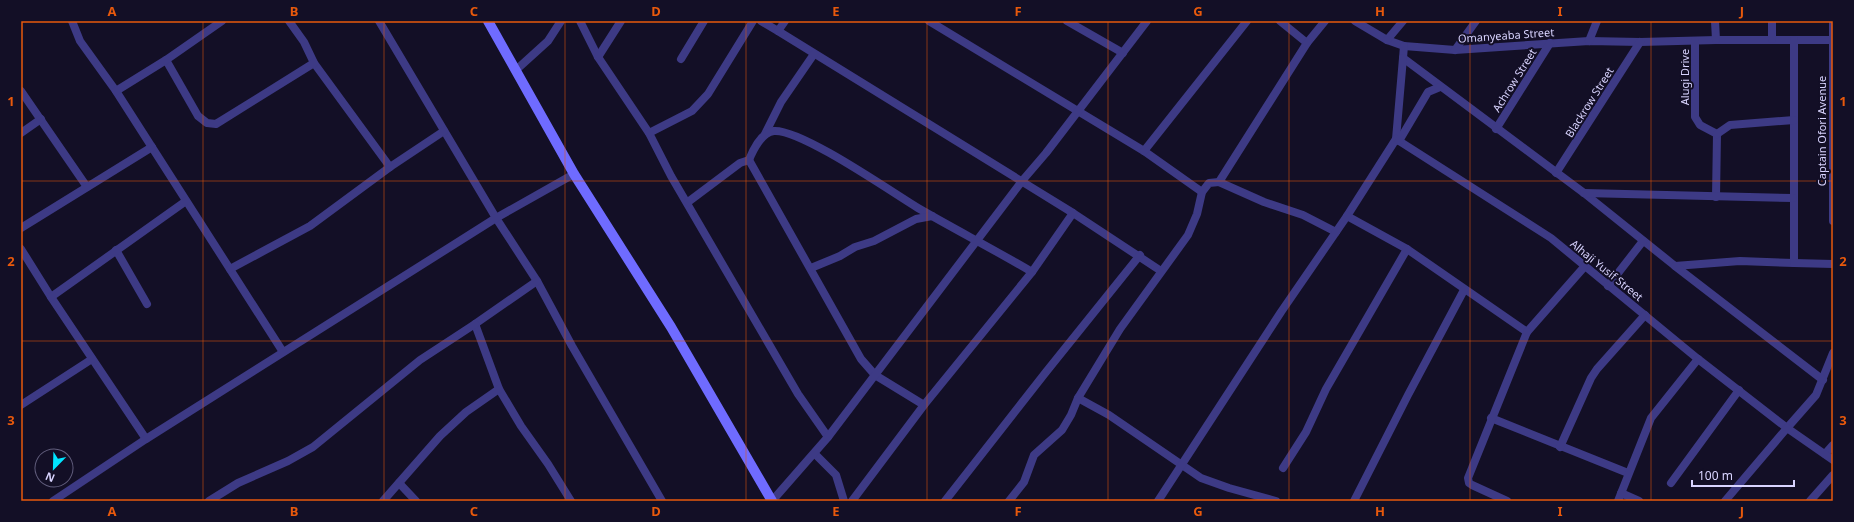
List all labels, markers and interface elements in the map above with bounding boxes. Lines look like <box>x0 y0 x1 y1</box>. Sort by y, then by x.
text: A <box>108 2 117 20</box>
text: B <box>290 2 298 20</box>
text: C <box>470 2 478 20</box>
text: D <box>651 2 661 20</box>
text: E <box>832 2 840 20</box>
text: F <box>1014 2 1022 20</box>
text: G <box>1193 2 1203 20</box>
text: H <box>1375 2 1385 20</box>
text: I <box>1557 2 1563 20</box>
text: J <box>1739 2 1744 20</box>
street label: Omanyeaba Street <box>1457 24 1555 46</box>
street label: Achrow Street <box>1489 45 1539 115</box>
street label: Alugi Drive <box>1677 49 1692 105</box>
street label: Blackrow Street <box>1561 64 1617 140</box>
street label: Captain Ofori Avenue <box>1814 76 1829 186</box>
text: 1 <box>7 92 15 110</box>
text: 1 <box>1839 92 1847 110</box>
street label: Alhaji Yusif Street <box>1567 236 1647 304</box>
text: 2 <box>7 252 15 270</box>
text: 2 <box>1839 252 1847 270</box>
text: 3 <box>7 411 15 429</box>
text: 3 <box>1839 411 1847 429</box>
north arrow <box>34 448 74 488</box>
scale bar <box>1692 462 1794 488</box>
text: 100 m <box>1698 467 1733 484</box>
text: N <box>43 469 57 486</box>
text: A <box>108 502 117 520</box>
text: B <box>290 502 298 520</box>
text: C <box>470 502 478 520</box>
text: D <box>651 502 661 520</box>
text: E <box>832 502 840 520</box>
text: F <box>1014 502 1022 520</box>
text: G <box>1193 502 1203 520</box>
text: H <box>1375 502 1385 520</box>
text: I <box>1557 502 1563 520</box>
text: J <box>1739 502 1744 520</box>

